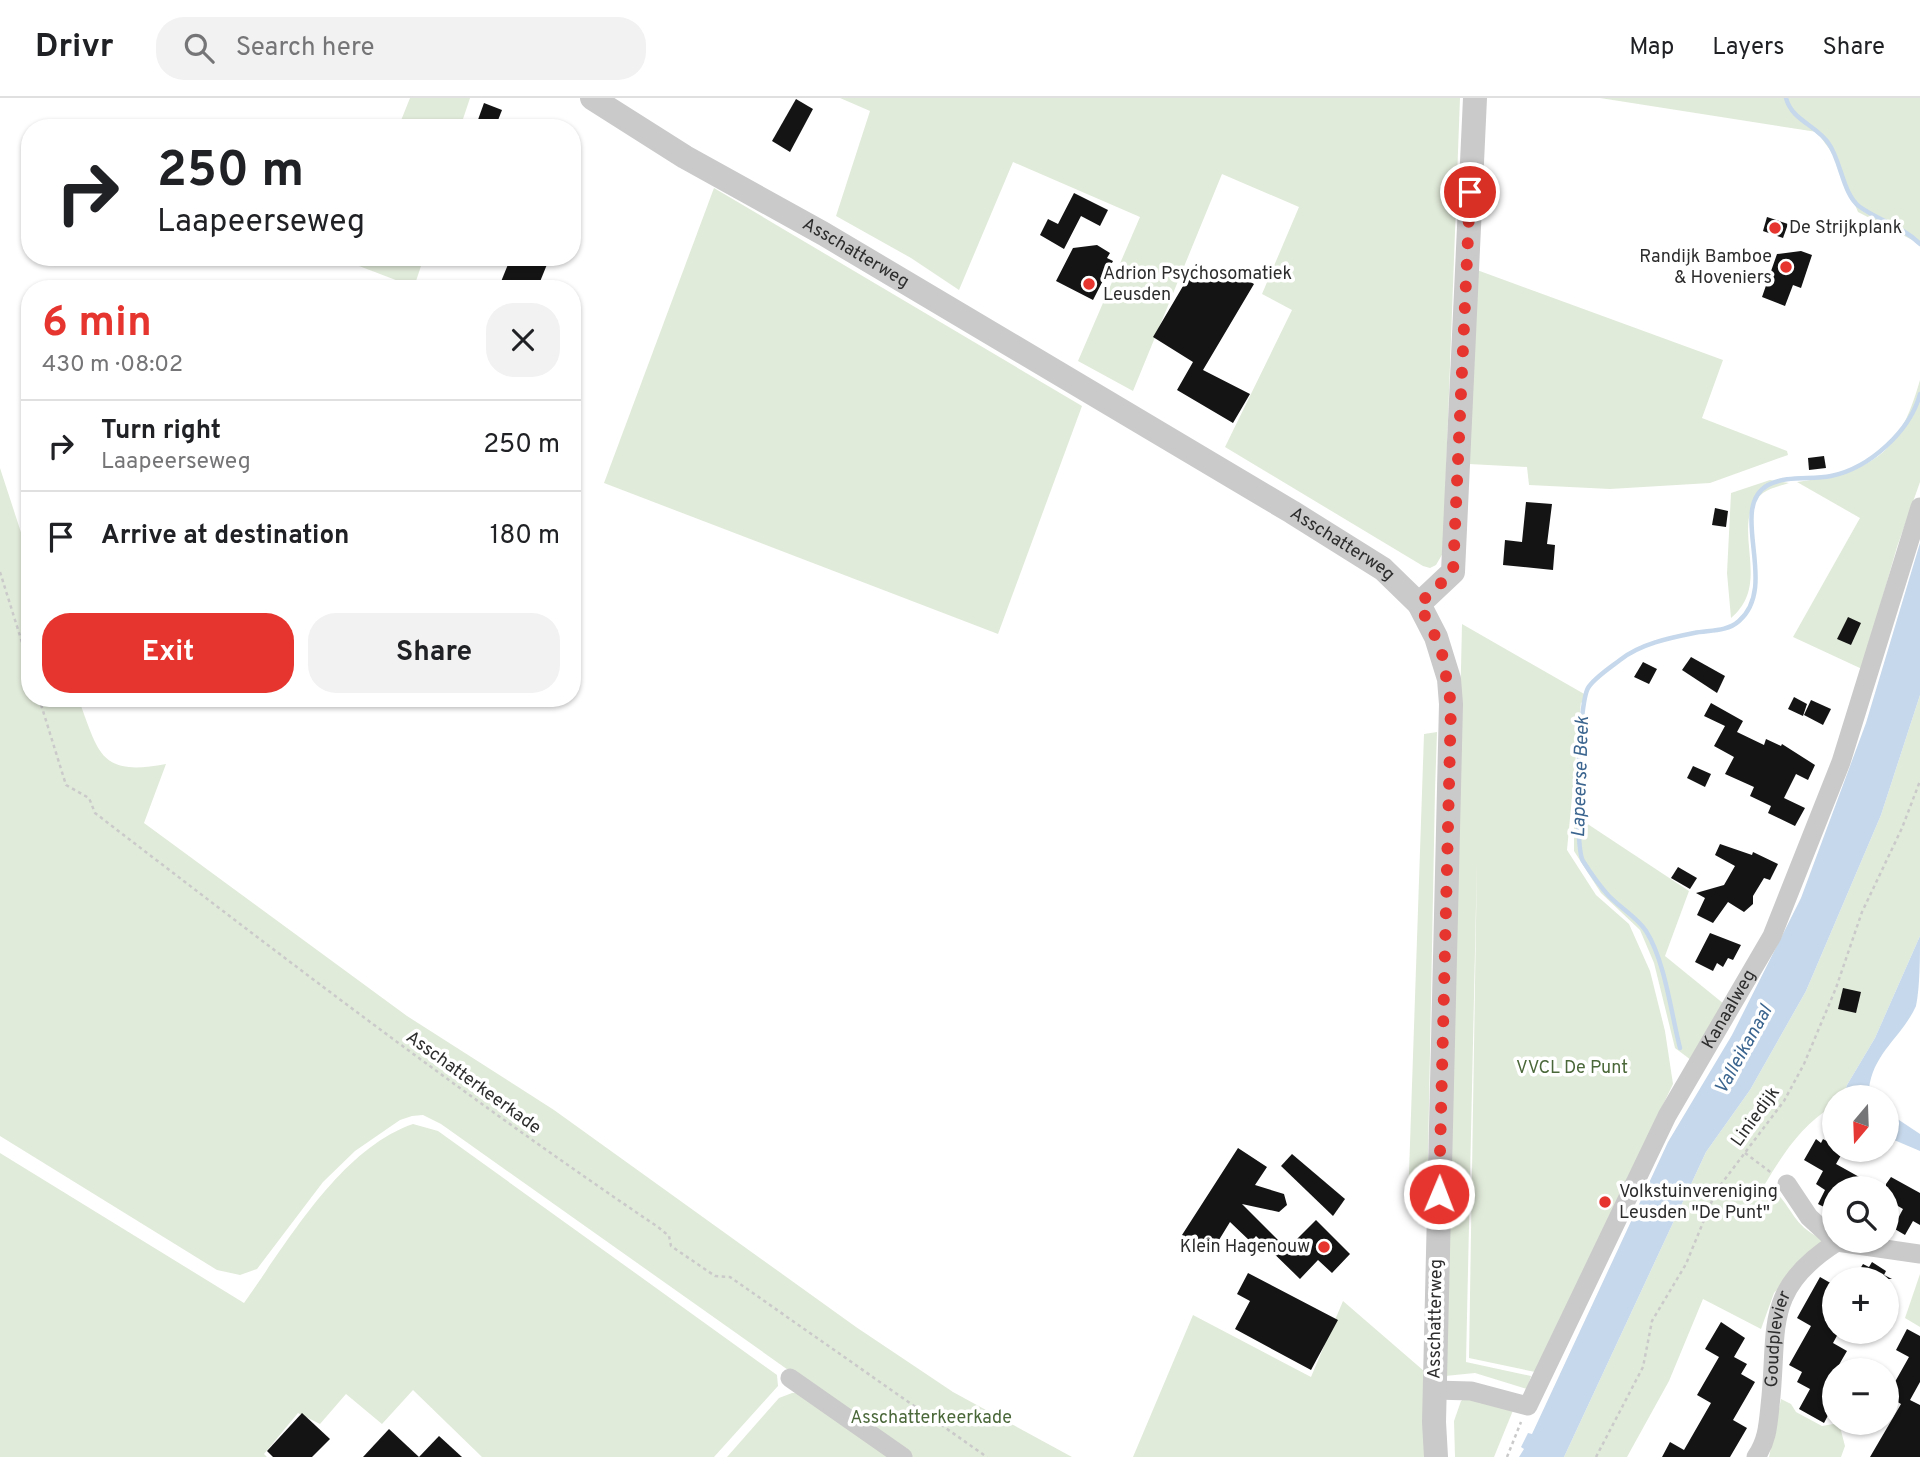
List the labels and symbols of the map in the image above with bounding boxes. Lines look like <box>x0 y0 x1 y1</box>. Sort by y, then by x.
pin <box>1440 162 1500 222</box>
street label: Asschatterweg <box>798 213 913 293</box>
place label: De Strijkplank <box>1789 217 1902 240</box>
marker: De Strijkplank <box>1767 220 1783 236</box>
place label: Randijk Bamboe & Hoveniers <box>1639 246 1772 290</box>
marker: Randijk Bamboe & Hoveniers <box>1778 259 1794 275</box>
place label: Adrion Psychosomatiek Leusden <box>1103 263 1292 307</box>
marker: Adrion Psychosomatiek Leusden <box>1081 276 1097 292</box>
street label: Asschatterweg <box>1285 502 1400 586</box>
water label: Lapeerse Beek <box>1567 715 1595 838</box>
street label: Kanaalweg <box>1697 965 1761 1053</box>
water label: Valleikanaal <box>1710 1000 1779 1099</box>
street label: Asschatterkeerkade <box>401 1026 545 1140</box>
park label: VVCL De Punt <box>1516 1057 1628 1080</box>
street label: Liniedijk <box>1727 1082 1785 1152</box>
north arrow <box>1822 1085 1899 1162</box>
position arrow <box>1402 1157 1476 1231</box>
place label: Volkstuinvereniging Leusden "De Punt" <box>1619 1181 1778 1225</box>
marker: Volkstuinvereniging Leusden "De Punt" <box>1597 1194 1613 1210</box>
place label: Klein Hagenouw <box>1180 1236 1310 1259</box>
marker: Klein Hagenouw <box>1316 1239 1332 1255</box>
street label: Asschatterweg <box>1423 1259 1449 1379</box>
street label: Goudplevier <box>1760 1287 1797 1388</box>
park label: Asschatterkeerkade <box>850 1407 1012 1430</box>

